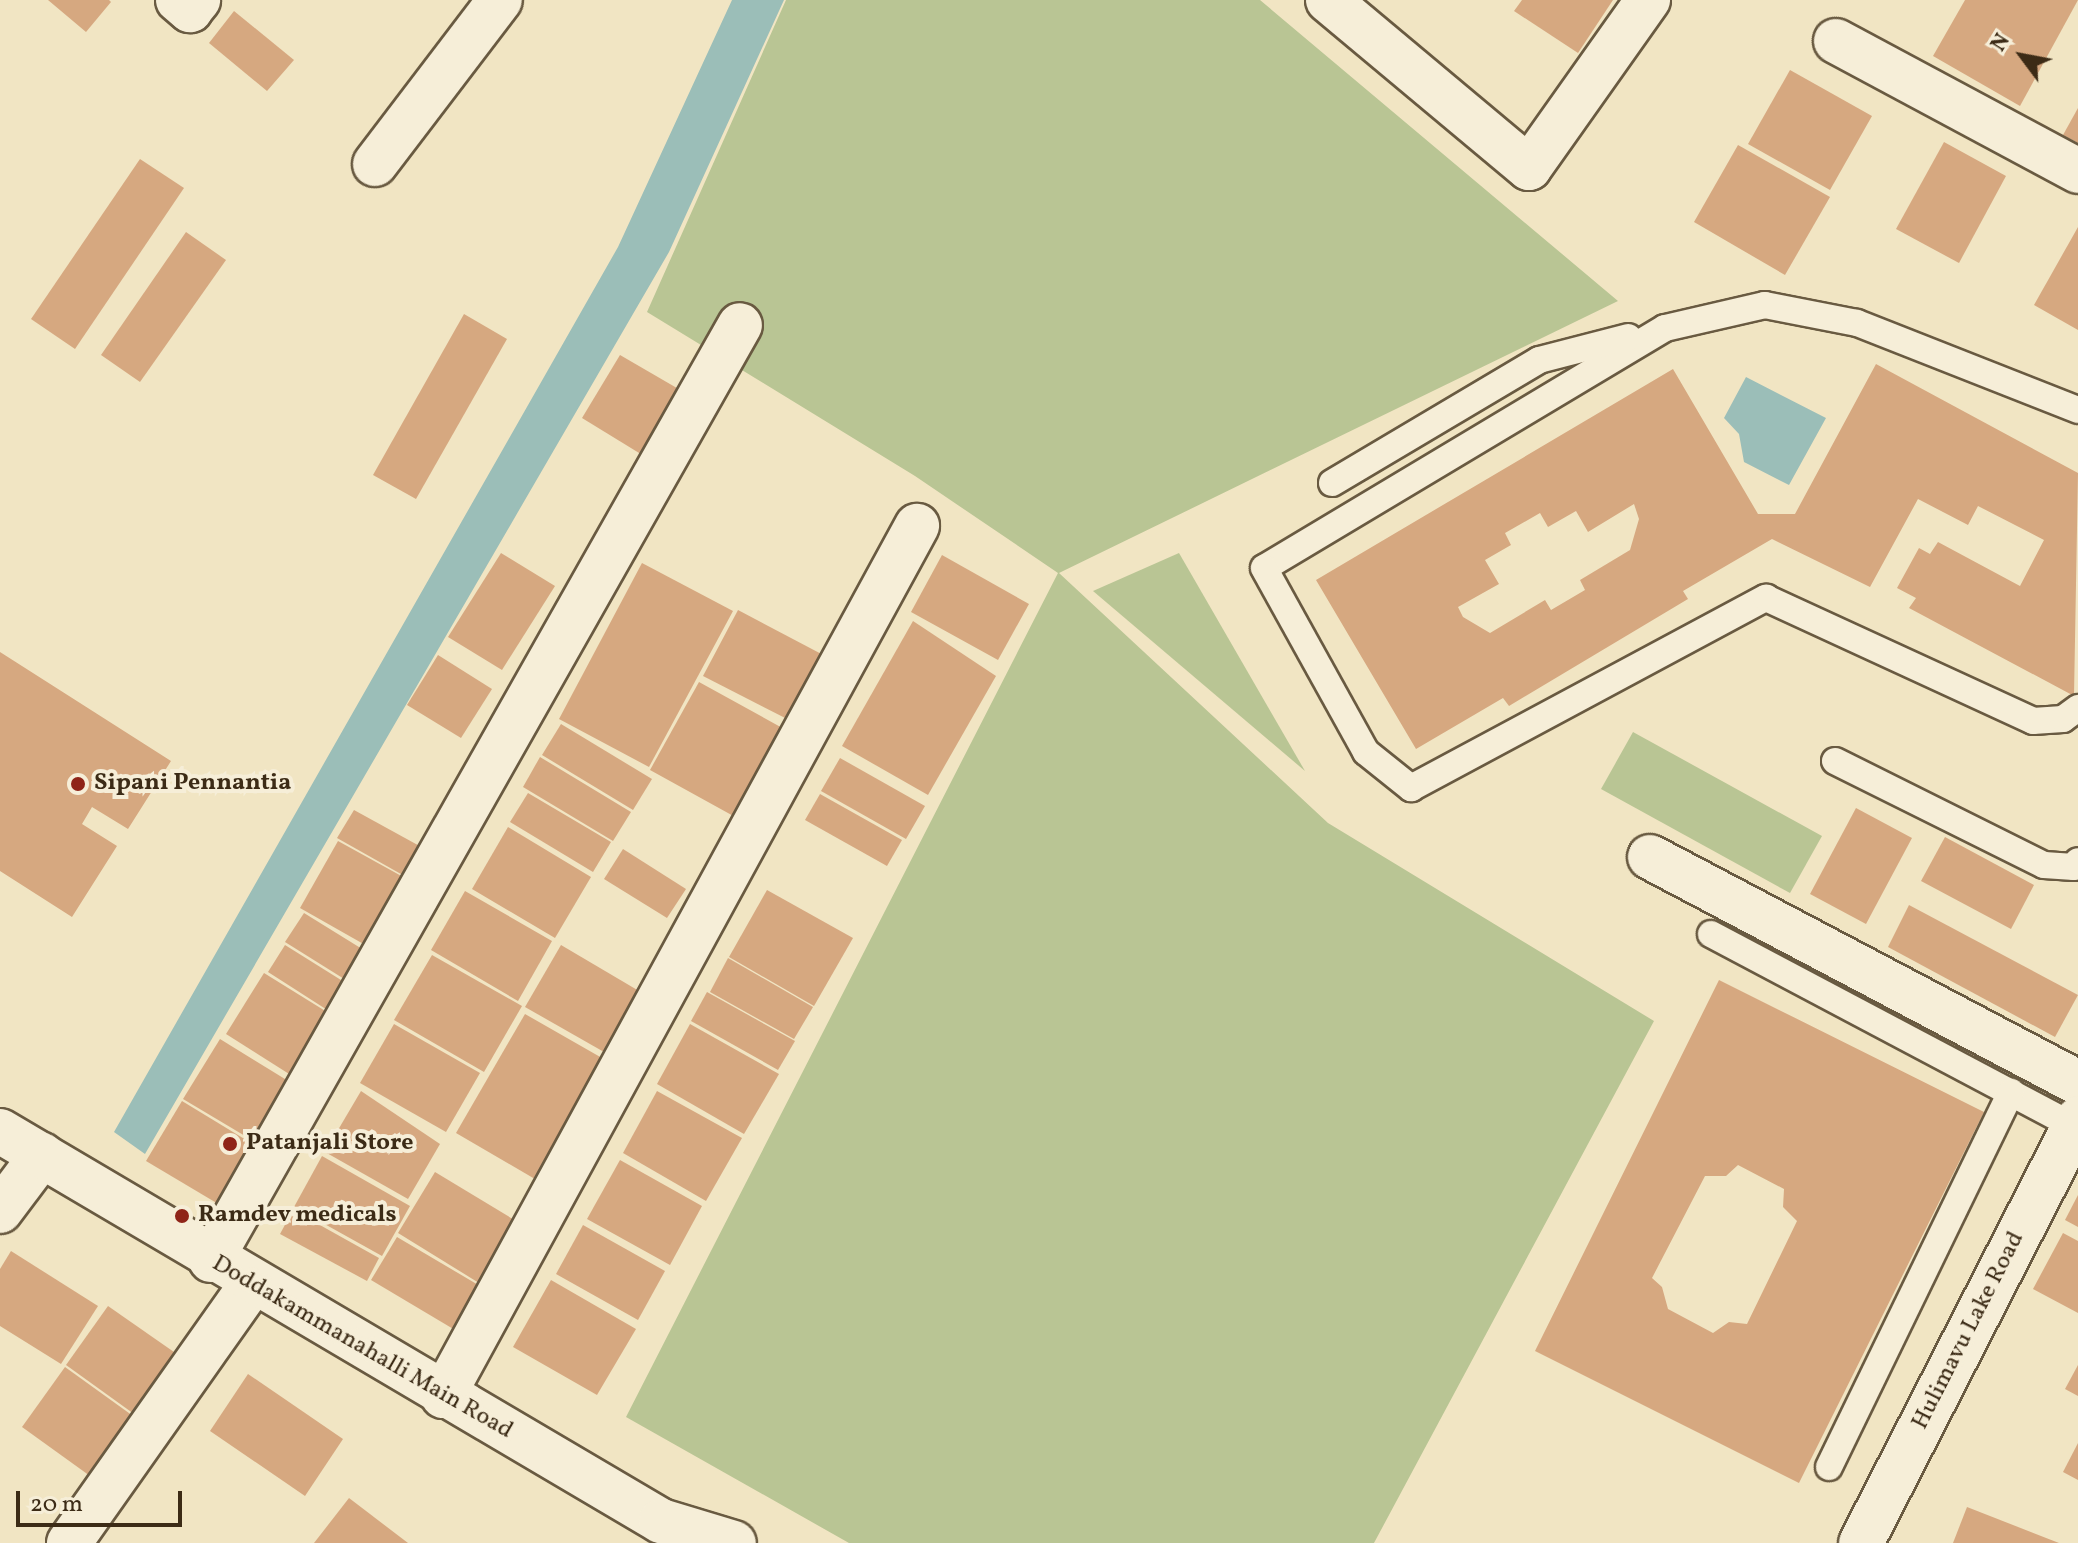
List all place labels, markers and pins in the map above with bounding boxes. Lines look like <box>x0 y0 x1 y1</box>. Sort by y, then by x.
place label: Sipani Pennantia <box>94 770 291 798</box>
marker: Sipani Pennantia <box>69 775 87 793</box>
place label: Patanjali Store <box>246 1130 414 1158</box>
marker: Patanjali Store <box>221 1135 239 1153</box>
place label: Ramdev medicals <box>198 1202 397 1230</box>
marker: Ramdev medicals <box>173 1207 191 1225</box>

